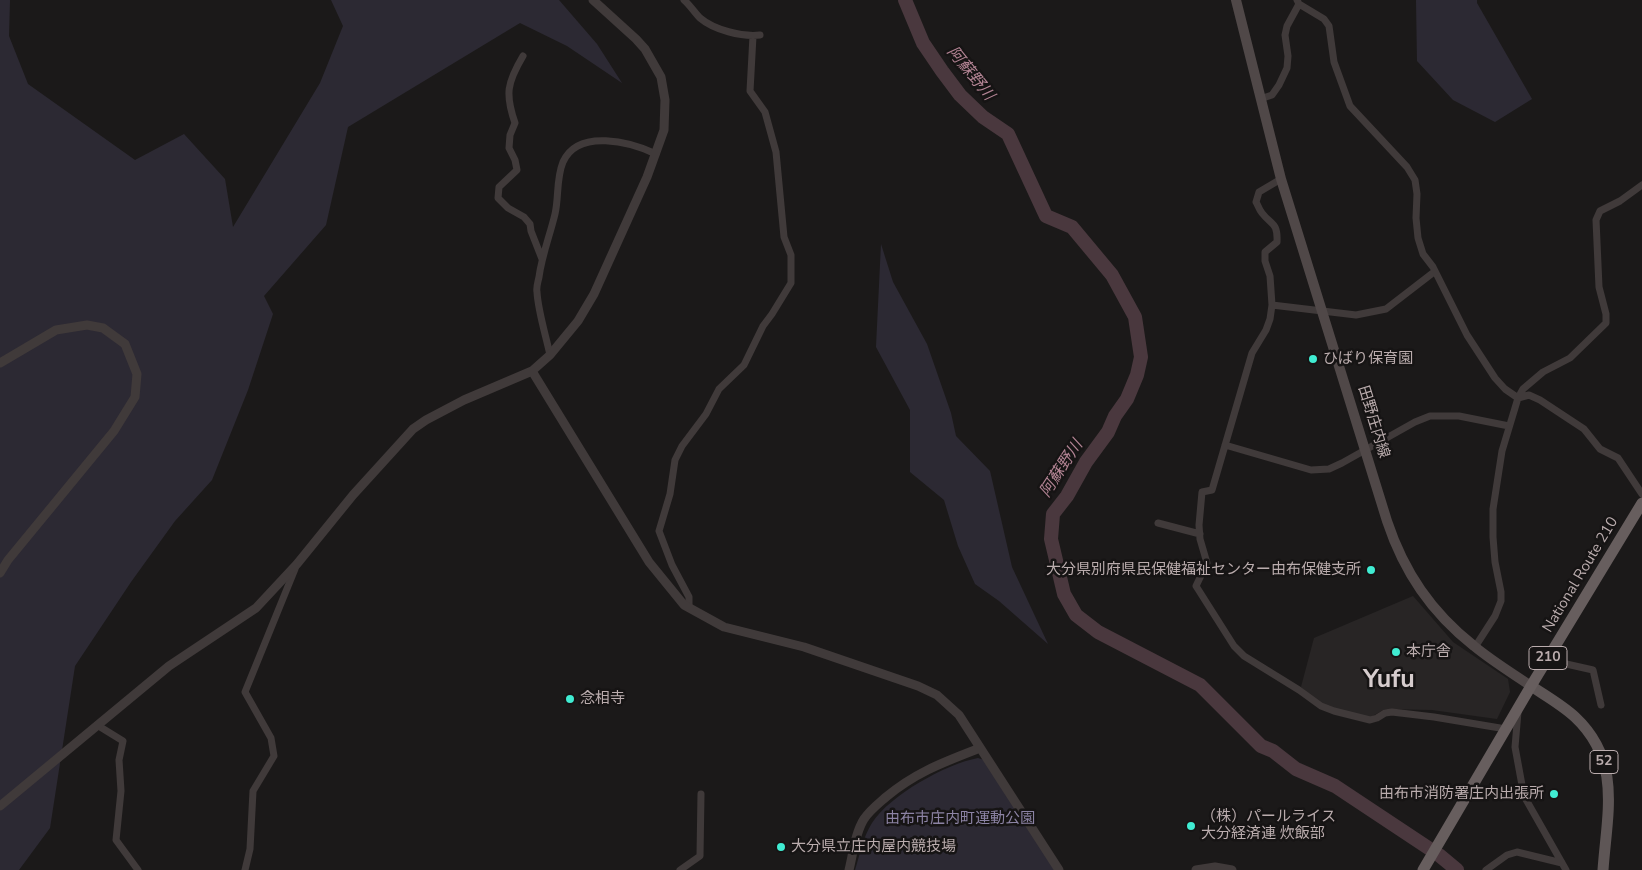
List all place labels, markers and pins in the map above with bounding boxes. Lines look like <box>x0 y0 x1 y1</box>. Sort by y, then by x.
place label: ひばり保育園 <box>1323 350 1413 368</box>
marker: ひばり保育園 <box>1307 353 1319 365</box>
place label: 大分県別府県民保健福祉センター由布保健支所 <box>1046 561 1361 579</box>
marker: 大分県別府県民保健福祉センター由布保健支所 <box>1365 564 1377 576</box>
place label: 本庁舎 <box>1406 643 1451 661</box>
marker: 本庁舎 <box>1390 646 1402 658</box>
place label: 念相寺 <box>580 690 625 708</box>
marker: 念相寺 <box>564 693 576 705</box>
place label: 由布市消防署庄内出張所 <box>1379 785 1544 803</box>
marker: 由布市消防署庄内出張所 <box>1548 788 1560 800</box>
place label: （株）パールライス 大分経済連 炊飯部 <box>1201 808 1336 843</box>
marker: （株）パールライス 大分経済連 炊飯部 <box>1185 820 1197 832</box>
place label: 大分県立庄内屋内競技場 <box>791 838 956 856</box>
marker: 大分県立庄内屋内競技場 <box>775 841 787 853</box>

